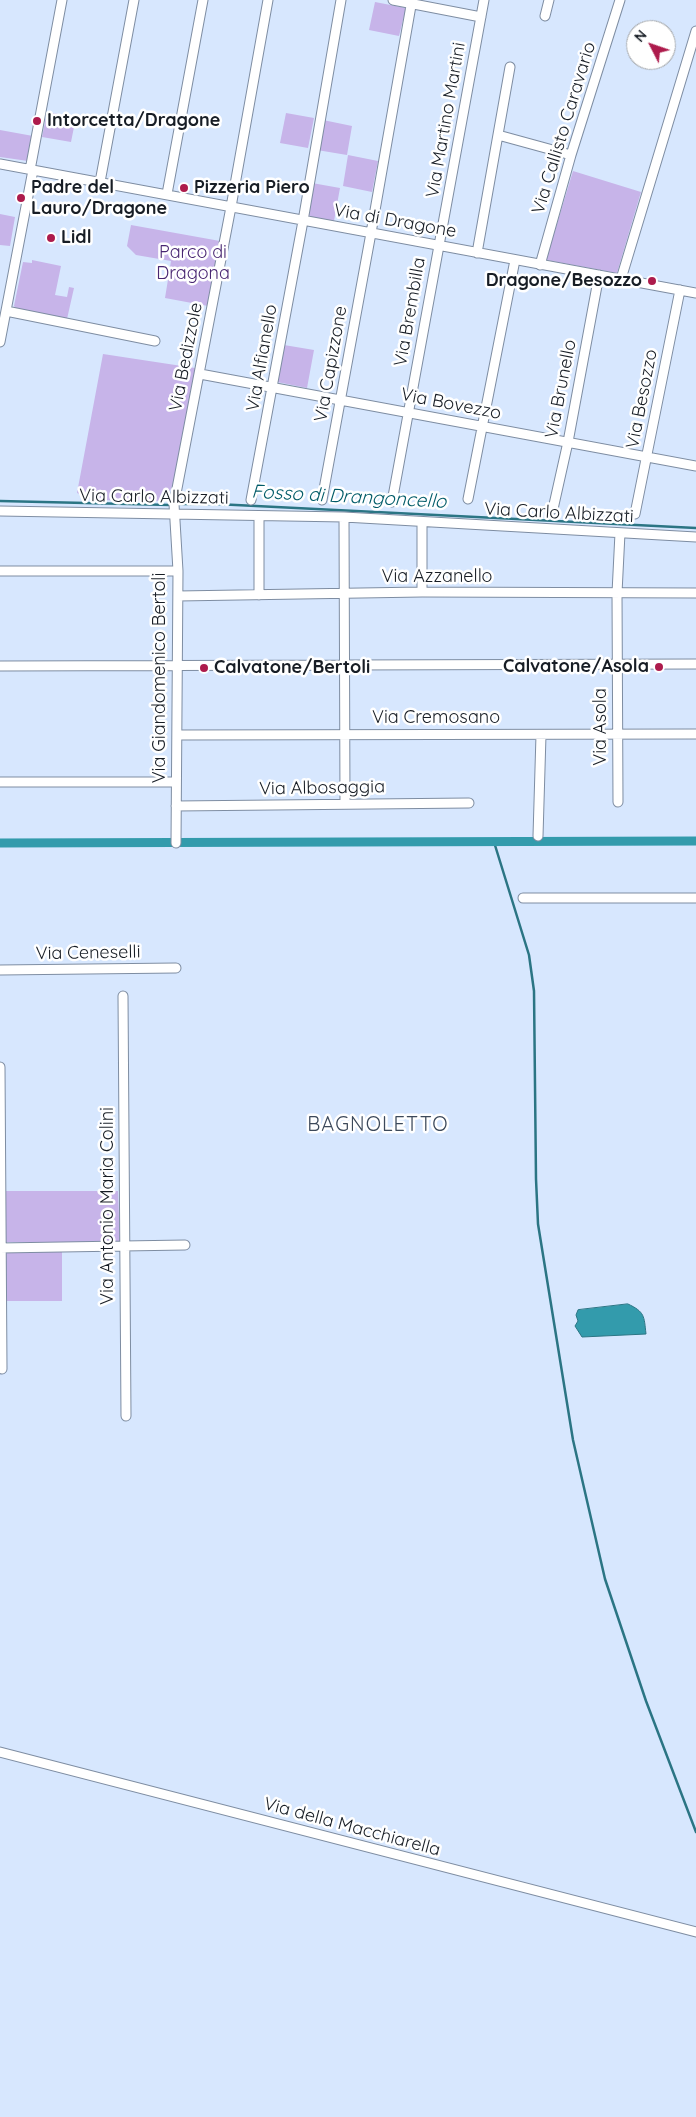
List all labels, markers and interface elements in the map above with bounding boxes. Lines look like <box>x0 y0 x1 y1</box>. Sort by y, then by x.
north arrow <box>626 20 676 70</box>
text: N <box>630 26 651 46</box>
street label: Via Callisto Caravario <box>528 39 600 217</box>
street label: Via Martino Martini <box>422 41 470 199</box>
place label: Intorcetta/Dragone <box>47 110 220 132</box>
marker: Intorcetta/Dragone <box>31 115 43 127</box>
place label: Padre del Lauro/Dragone <box>31 177 167 220</box>
place label: Pizzeria Piero <box>194 177 310 199</box>
marker: Pizzeria Piero <box>178 182 190 194</box>
marker: Padre del Lauro/Dragone <box>15 192 27 204</box>
street label: Via di Dragone <box>332 200 458 242</box>
place label: Lidl <box>61 227 92 249</box>
marker: Lidl <box>45 232 57 244</box>
park label: Parco di Dragona <box>156 242 230 284</box>
street label: Via Brembilla <box>390 256 430 368</box>
place label: Dragone/Besozzo <box>486 270 642 292</box>
marker: Dragone/Besozzo <box>646 275 658 287</box>
street label: Via Bedizzole <box>165 301 207 413</box>
street label: Via Alfianello <box>242 303 282 413</box>
street label: Via Capizzone <box>310 304 352 424</box>
street label: Via Brunello <box>541 338 581 440</box>
street label: Via Besozzo <box>622 348 662 450</box>
street label: Via Bovezzo <box>399 384 503 424</box>
water label: Fosso di Drangoncello <box>251 481 447 513</box>
street label: Via Carlo Albizzati <box>79 485 229 509</box>
street label: Via Carlo Albizzati <box>484 498 634 528</box>
street label: Via Azzanello <box>382 566 492 588</box>
street label: Via Giandomenico Bertoli <box>149 573 171 783</box>
place label: Calvatone/Asola <box>503 656 649 678</box>
place label: Calvatone/Bertoli <box>214 657 370 679</box>
marker: Calvatone/Asola <box>653 661 665 673</box>
marker: Calvatone/Bertoli <box>198 662 210 674</box>
street label: Via Asola <box>590 688 612 766</box>
street label: Via Cremosano <box>372 707 500 729</box>
street label: Via Albosaggia <box>259 776 385 800</box>
street label: Via Ceneselli <box>35 941 141 965</box>
street label: Via Antonio Maria Colini <box>97 1107 119 1305</box>
district label: BAGNOLETTO <box>306 1113 450 1137</box>
street label: Via della Macchiarella <box>261 1793 443 1861</box>

